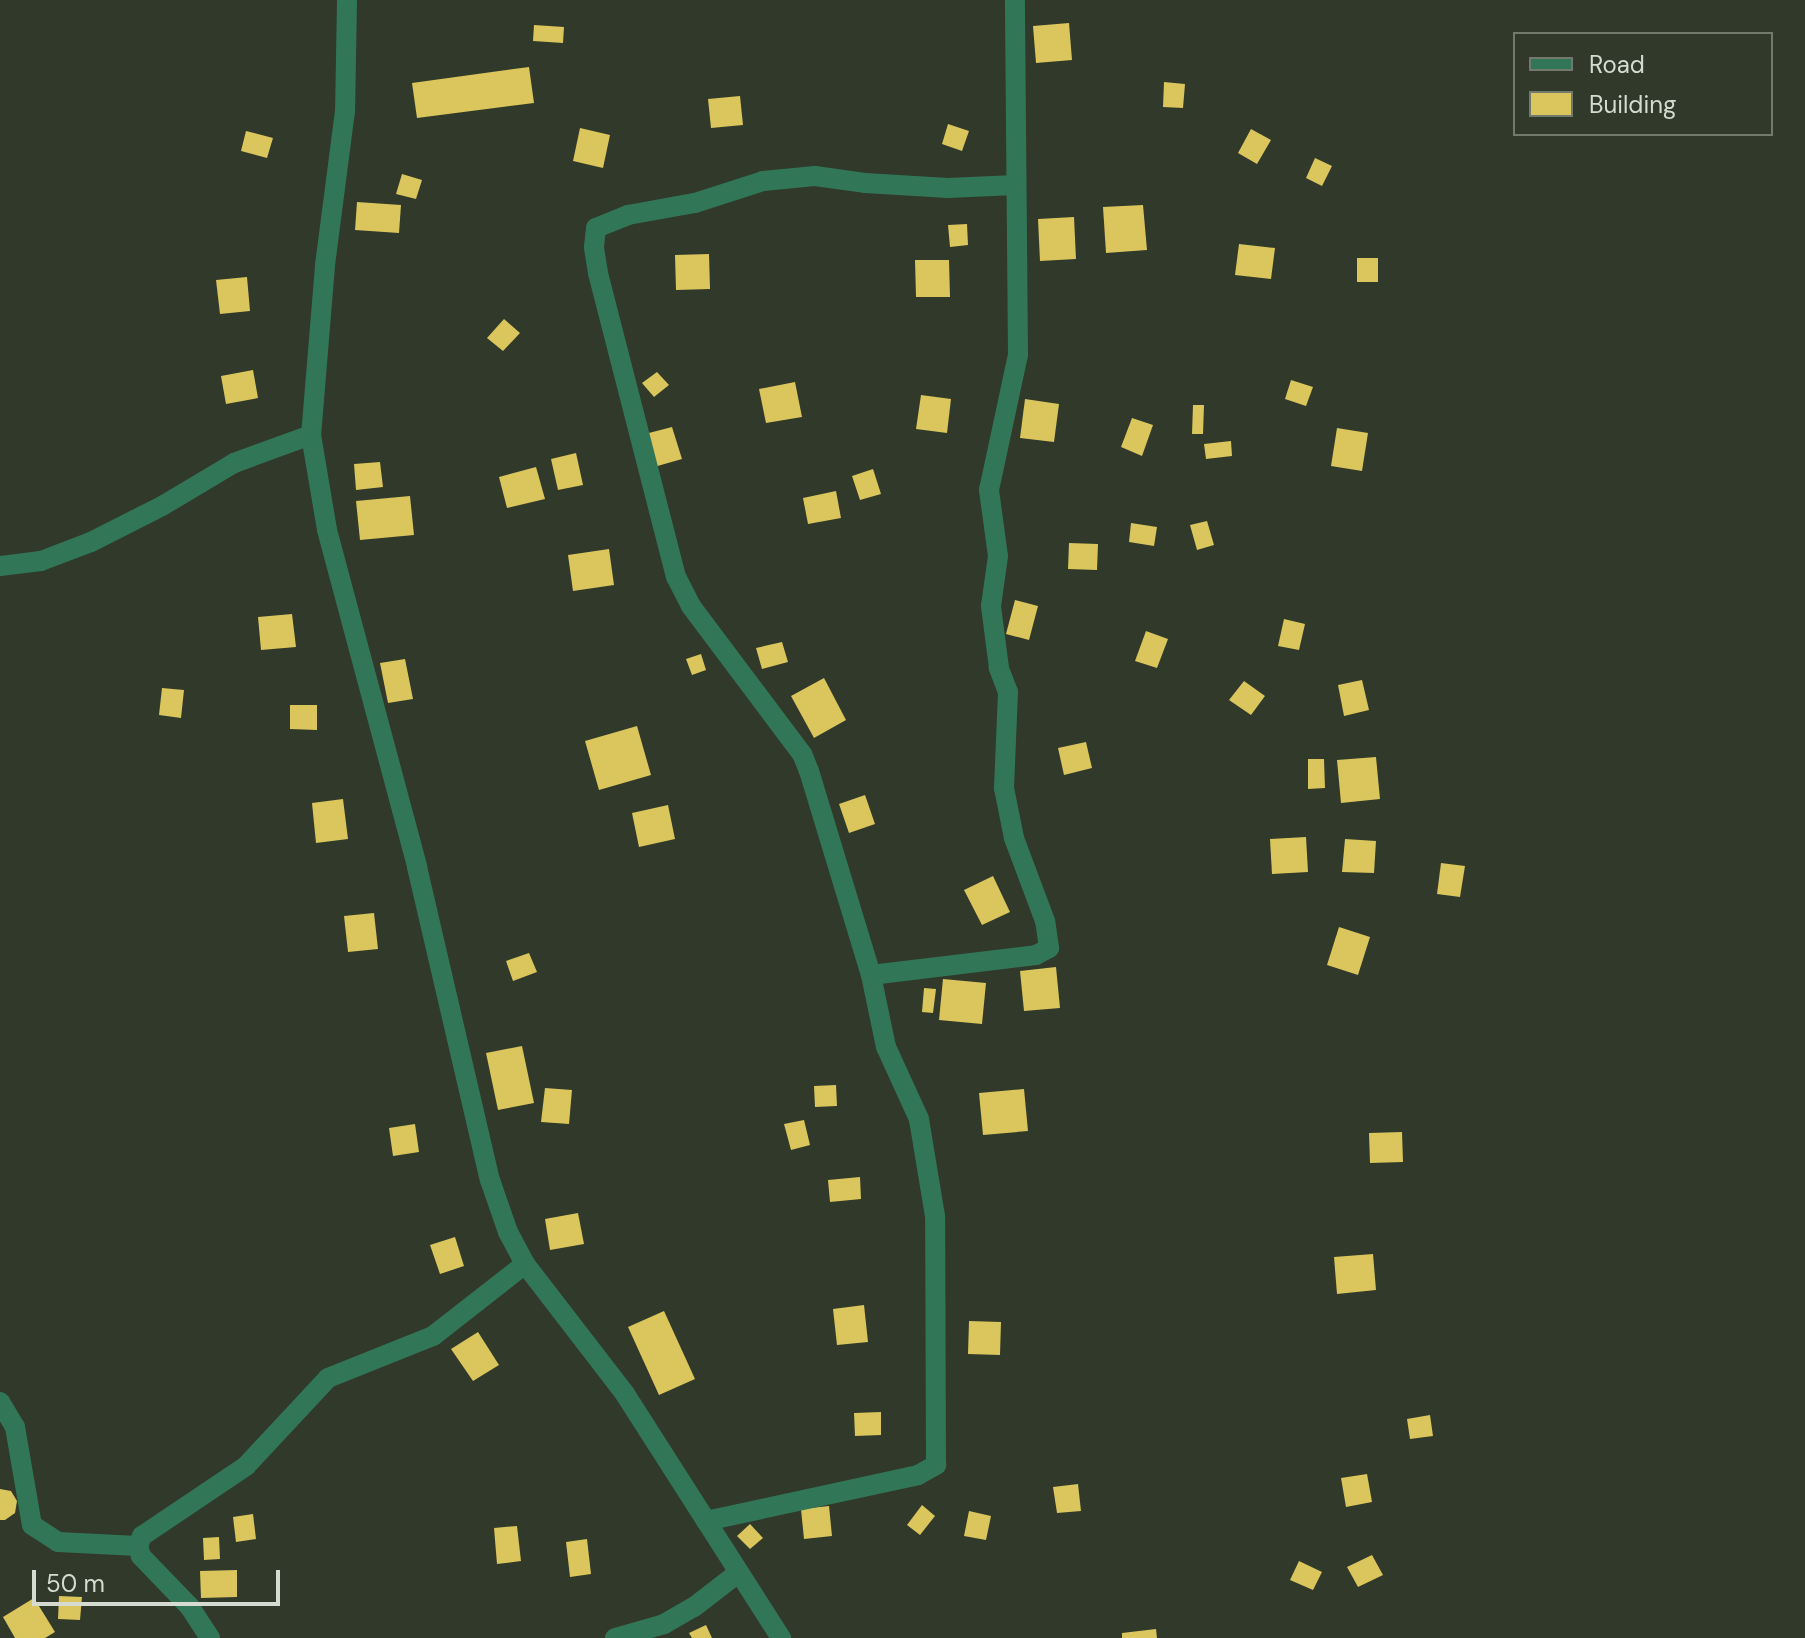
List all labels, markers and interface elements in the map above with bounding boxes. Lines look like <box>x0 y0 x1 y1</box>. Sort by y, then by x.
legend <box>1513 32 1773 136</box>
text: Road <box>1589 49 1645 80</box>
text: Building <box>1589 89 1676 120</box>
scale bar <box>36 1554 284 1604</box>
text: 50 m <box>46 1568 105 1599</box>

